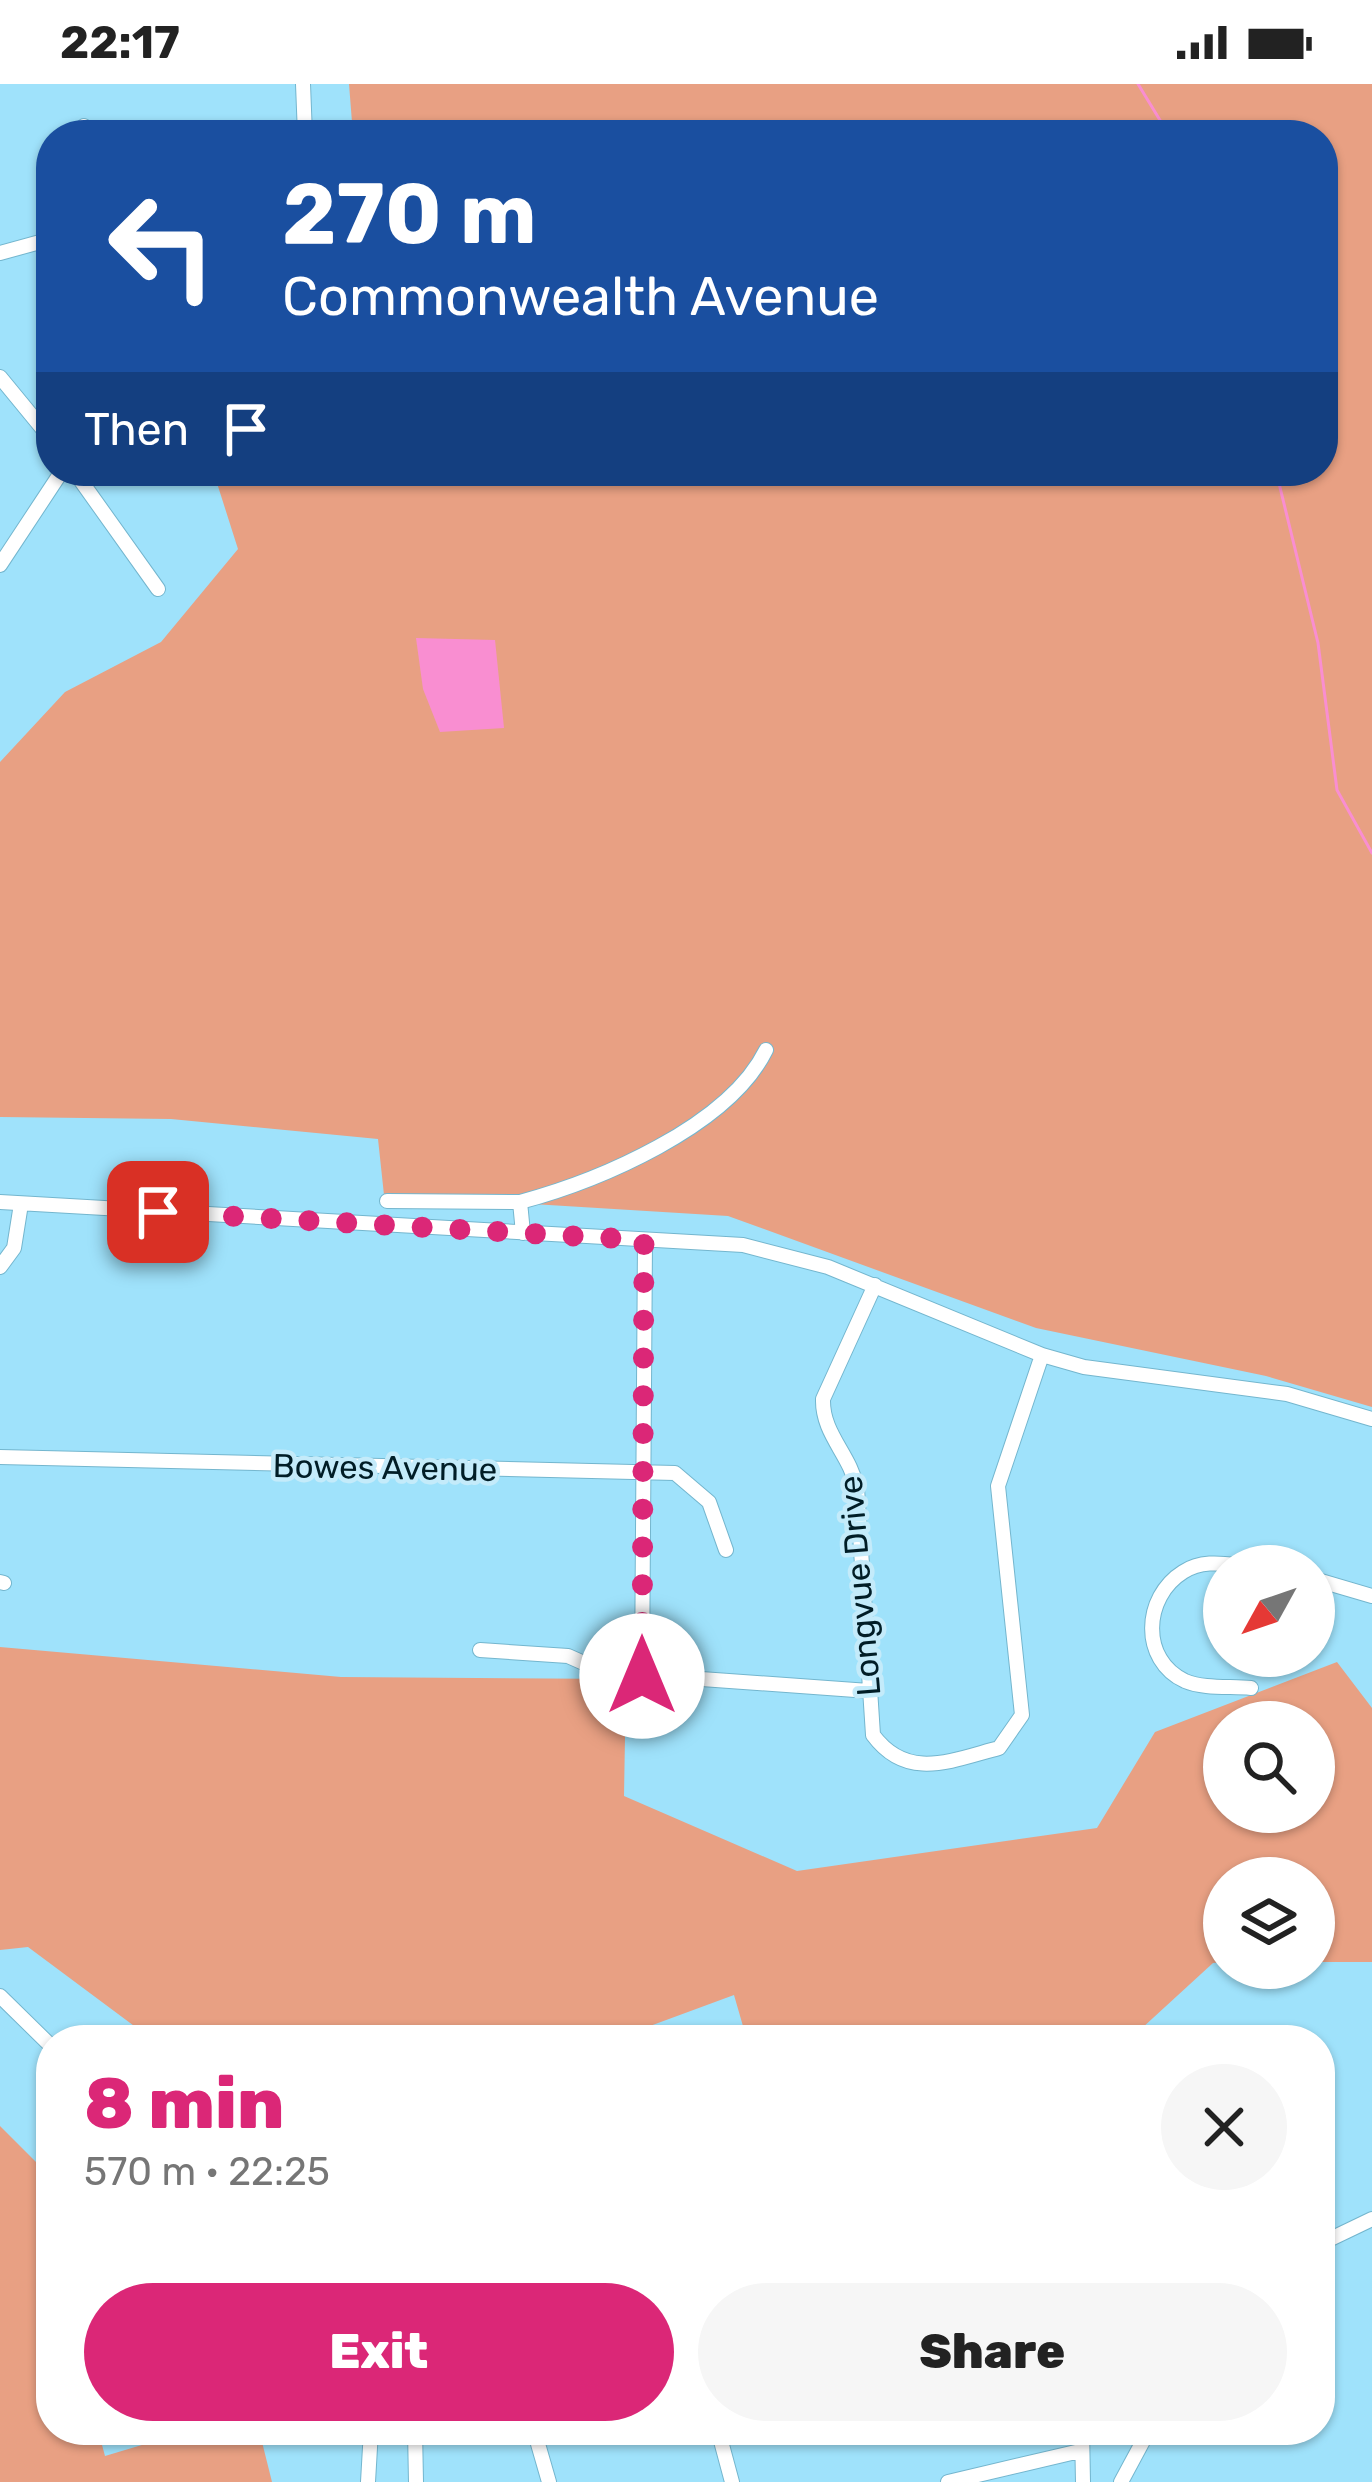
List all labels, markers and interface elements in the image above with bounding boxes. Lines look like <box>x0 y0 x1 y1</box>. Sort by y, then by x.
text: 22:17 <box>60 16 180 69</box>
text: 270 m <box>282 164 537 264</box>
icon: left <box>84 168 240 324</box>
text: Commonwealth Avenue <box>282 265 879 329</box>
icon: arrive <box>213 396 279 462</box>
text: Then <box>84 403 189 456</box>
pin <box>107 1161 209 1263</box>
icon: arrive <box>125 1179 191 1245</box>
street label: Bowes Avenue <box>272 1446 498 1489</box>
street label: Longvue Drive <box>830 1474 889 1698</box>
north arrow <box>1203 1545 1335 1677</box>
map controls <box>1203 1545 1335 1989</box>
position arrow <box>579 1613 705 1739</box>
button: search <box>1203 1701 1335 1833</box>
button: layers <box>1203 1857 1335 1989</box>
text: 8 min <box>84 2061 284 2146</box>
button: close <box>1161 2064 1287 2190</box>
text: 570 m · 22:25 <box>84 2149 330 2195</box>
button: Exit <box>84 2283 674 2421</box>
button: Share <box>698 2283 1287 2421</box>

